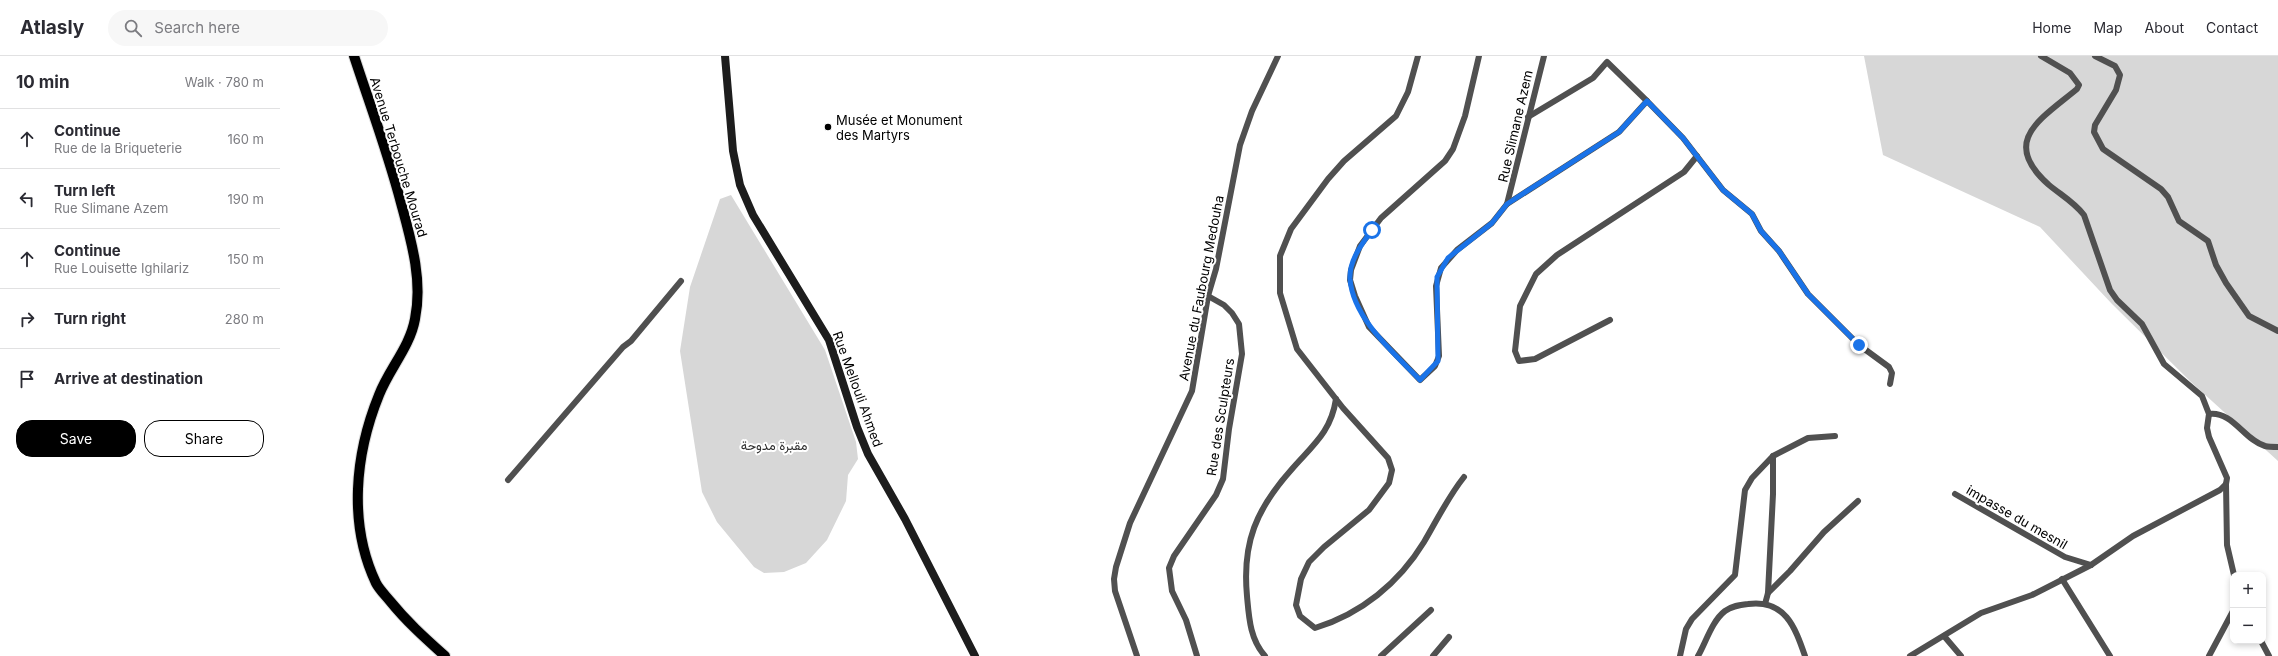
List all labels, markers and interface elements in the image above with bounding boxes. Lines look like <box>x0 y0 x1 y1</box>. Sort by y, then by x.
search box <box>108 10 388 46</box>
text: Atlasly <box>20 16 84 39</box>
icon: search <box>122 17 144 39</box>
text: Search here <box>154 18 240 37</box>
text: Home <box>2032 19 2071 36</box>
text: Map <box>2093 19 2123 36</box>
text: About <box>2145 19 2184 36</box>
text: Contact <box>2206 19 2258 36</box>
street label: Rue Slimane Azem <box>1494 68 1536 184</box>
text: 10 min <box>16 72 70 92</box>
text: Walk · 780 m <box>185 74 264 90</box>
street label: Avenue Terbouche Mourad <box>367 75 431 239</box>
place label: Musée et Monument des Martyrs <box>836 112 962 143</box>
text: Continue <box>54 121 121 140</box>
marker: Musée et Monument des Martyrs <box>823 122 833 132</box>
icon: ahead <box>16 128 38 150</box>
text: 160 m <box>227 131 264 147</box>
text: Rue de la Briqueterie <box>54 140 182 156</box>
text: Turn left <box>54 181 115 200</box>
icon: left <box>16 188 38 210</box>
text: 190 m <box>227 191 264 207</box>
street label: Avenue du Faubourg Medouha <box>1175 194 1227 382</box>
text: Rue Slimane Azem <box>54 200 168 216</box>
route start <box>1363 221 1381 239</box>
text: Continue <box>54 241 121 260</box>
icon: ahead <box>16 248 38 270</box>
text: 150 m <box>228 251 264 267</box>
text: Rue Louisette Ighilariz <box>54 260 189 276</box>
icon: right <box>16 308 38 330</box>
text: Turn right <box>54 309 126 328</box>
text: 280 m <box>225 311 264 327</box>
street label: Rue Mellouli Ahmed <box>830 329 886 449</box>
route end <box>1850 336 1868 354</box>
street label: Rue des Sculpteurs <box>1203 357 1237 477</box>
icon: arrive <box>16 368 38 390</box>
text: Arrive at destination <box>54 369 203 388</box>
button: Save <box>16 420 136 457</box>
button: Share <box>144 420 264 457</box>
park label: مقبرة مدوحة <box>741 437 807 454</box>
street label: impasse du mesnil <box>1964 482 2070 552</box>
map controls <box>2230 572 2266 644</box>
button: + <box>2230 572 2266 608</box>
button: − <box>2230 608 2266 644</box>

